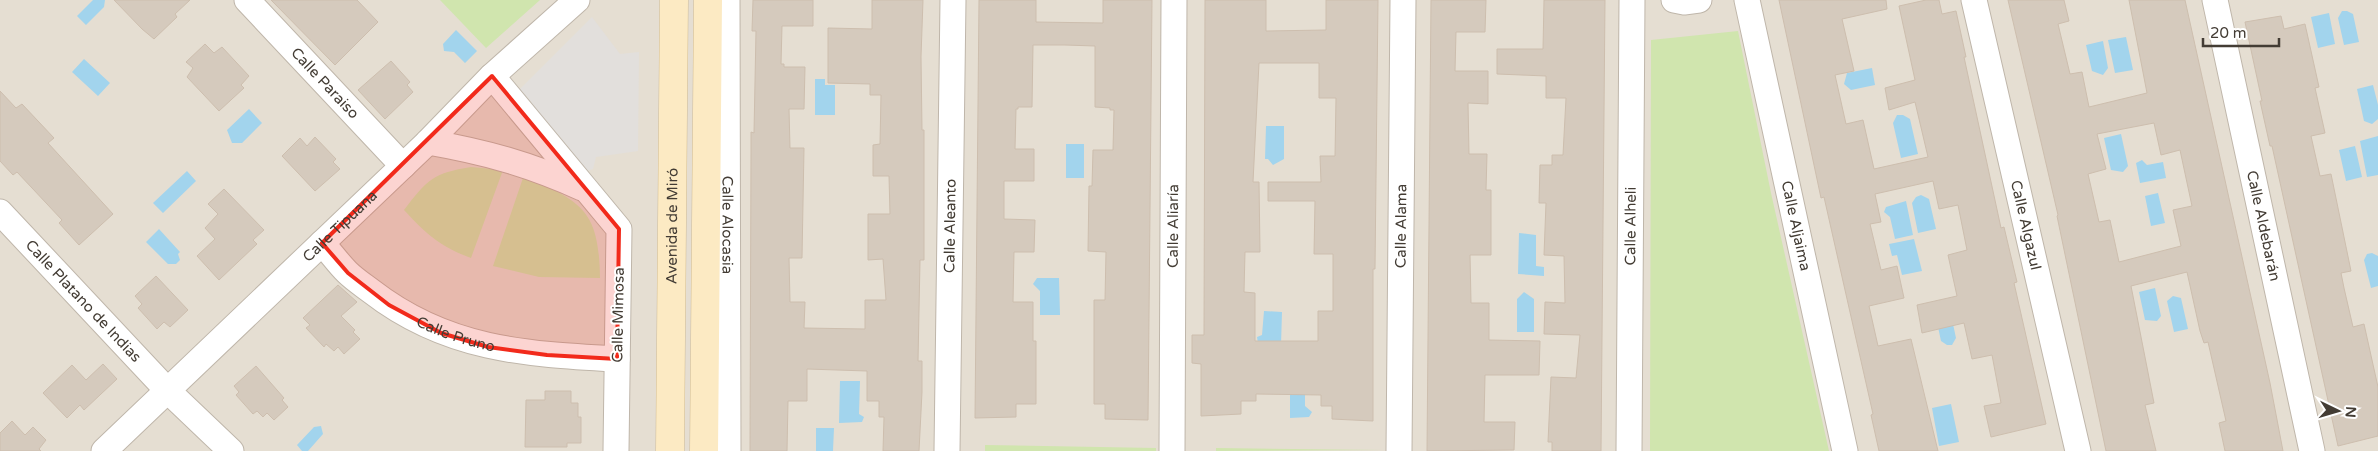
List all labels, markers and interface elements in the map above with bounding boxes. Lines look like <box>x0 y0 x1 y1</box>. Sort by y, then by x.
scale bar <box>2203 15 2279 47</box>
text: 20 m <box>2210 24 2247 42</box>
street label: Calle Paraiso <box>287 44 363 122</box>
street label: Avenida de Miró <box>662 168 682 284</box>
street label: Calle Aldebarán <box>2243 169 2284 283</box>
street label: Calle Alocasia <box>718 176 737 274</box>
street label: Calle Algazul <box>2007 178 2045 272</box>
street label: Calle Aleanto <box>940 179 960 273</box>
street label: Calle Aljaima <box>1778 179 1815 273</box>
street label: Calle Aliaría <box>1164 184 1182 268</box>
street label: Calle Alama <box>1392 184 1410 268</box>
street label: Calle Tipuana <box>299 186 381 266</box>
street label: Calle Alheli <box>1621 187 1640 265</box>
street label: Calle Platano de Indias <box>22 236 145 366</box>
street label: Calle Mimosa <box>608 267 628 363</box>
street label: Calle Pruno <box>414 312 497 356</box>
north arrow <box>2313 386 2363 436</box>
text: N <box>2341 406 2359 418</box>

